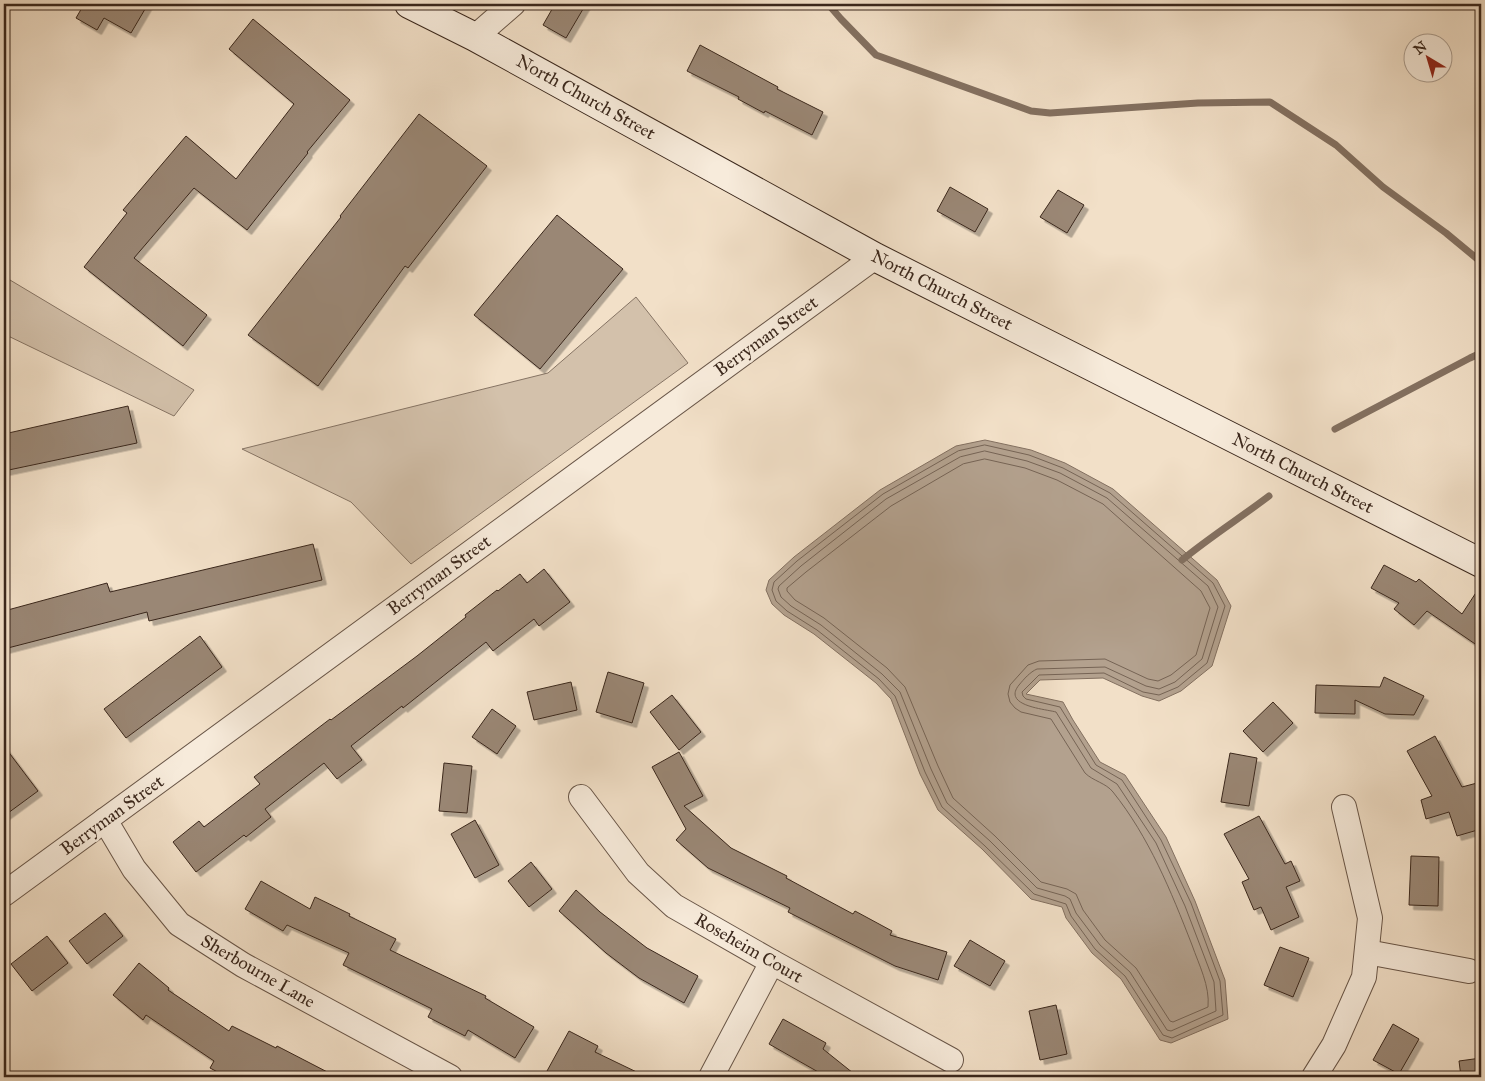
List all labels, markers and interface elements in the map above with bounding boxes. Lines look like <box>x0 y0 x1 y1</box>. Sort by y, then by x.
north arrow <box>1402 32 1452 82</box>
text: N <box>1410 38 1430 59</box>
street label: North Church Street <box>513 50 660 145</box>
street label: North Church Street <box>868 245 1017 335</box>
street label: Berryman Street <box>710 291 822 381</box>
street label: North Church Street <box>1229 428 1378 518</box>
street label: Berryman Street <box>383 530 495 620</box>
street label: Berryman Street <box>56 770 168 860</box>
street label: Roseheim Court <box>691 908 808 988</box>
street label: Sherbourne Lane <box>197 929 319 1013</box>

